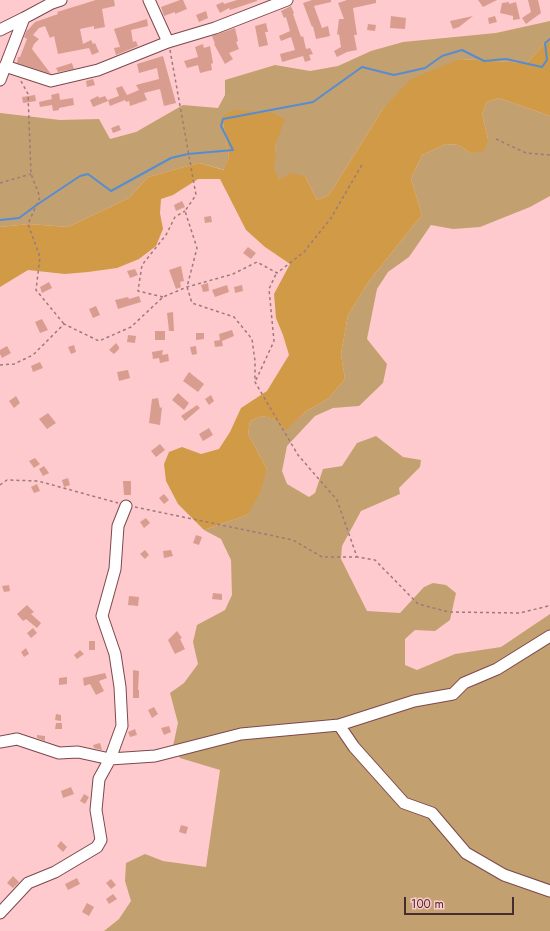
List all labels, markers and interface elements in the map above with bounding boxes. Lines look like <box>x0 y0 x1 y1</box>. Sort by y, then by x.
scale bar <box>406 889 516 915</box>
text: 100 m <box>411 895 444 913</box>

